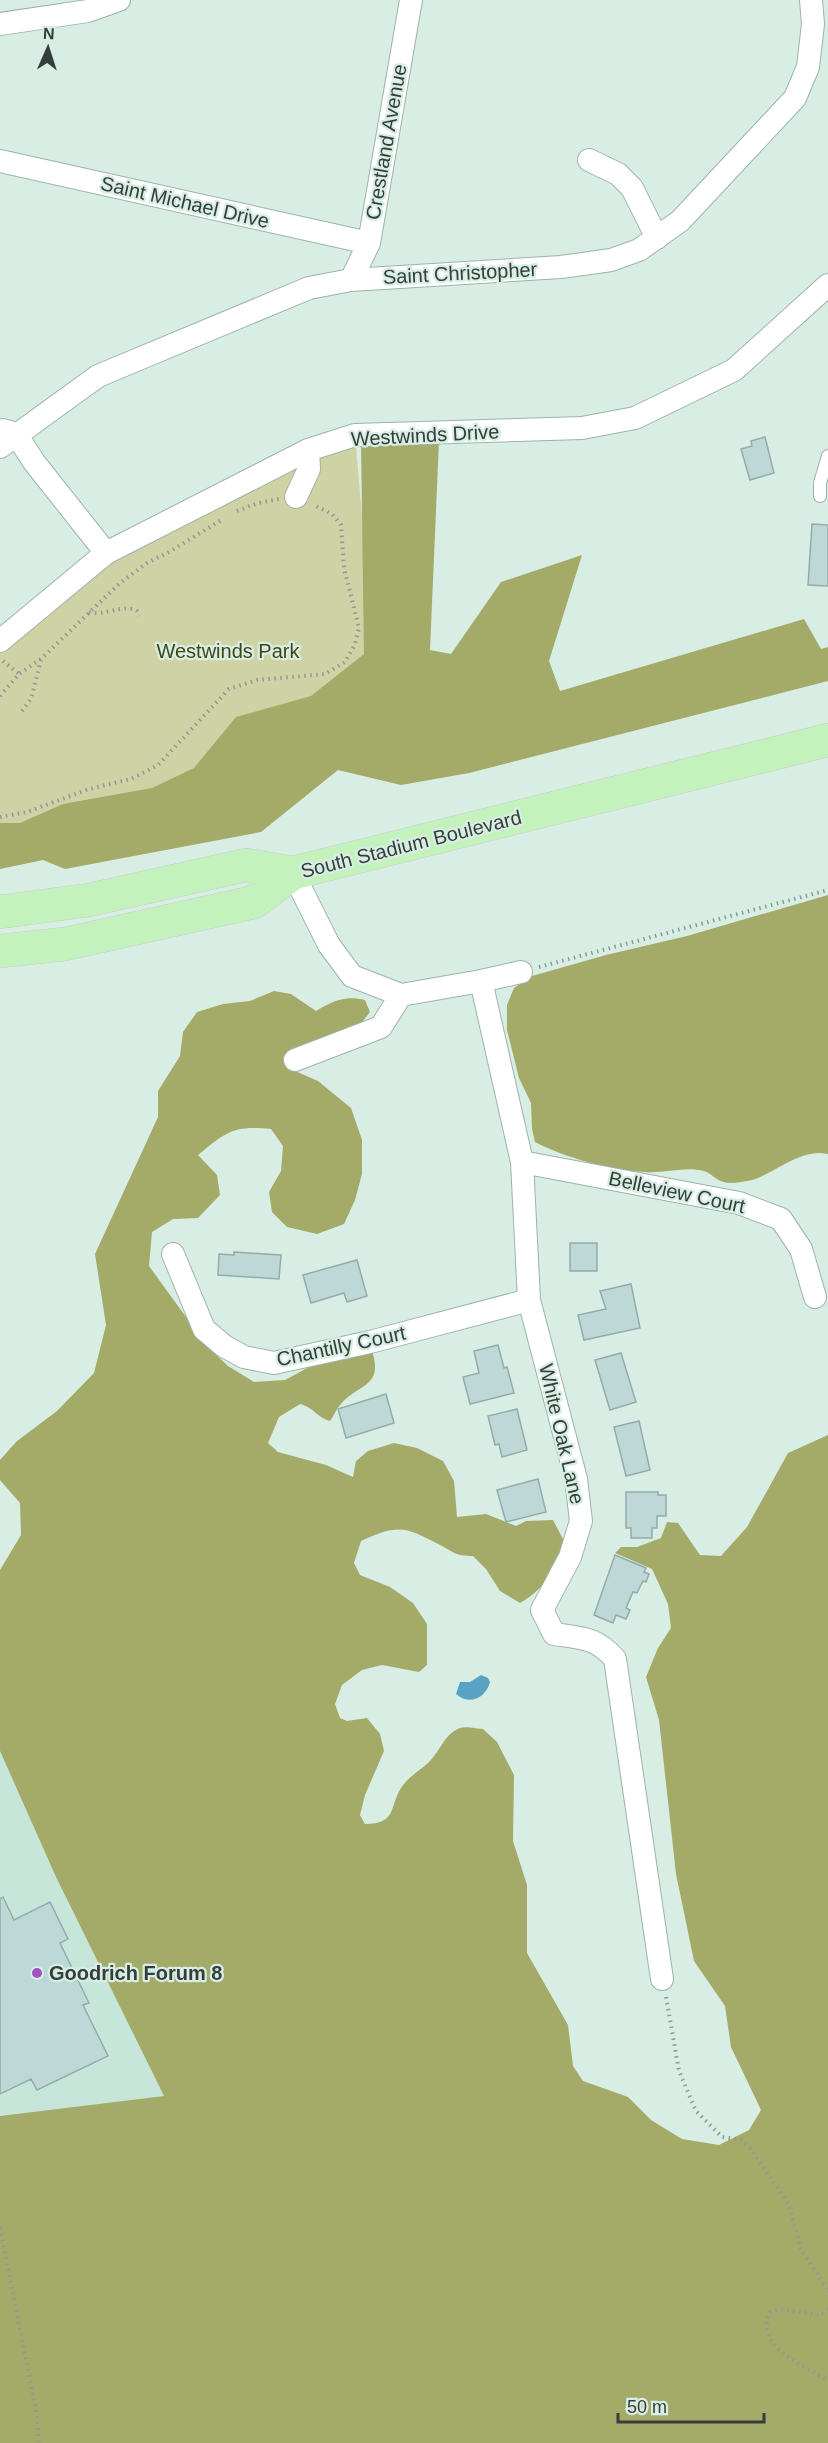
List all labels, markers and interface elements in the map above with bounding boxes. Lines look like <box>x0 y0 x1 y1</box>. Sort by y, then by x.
north arrow <box>18 18 78 78</box>
text: N <box>43 25 55 42</box>
street label: Crestland Avenue <box>361 63 411 221</box>
street label: Saint Michael Drive <box>99 172 271 232</box>
street label: Saint Christopher <box>382 258 538 288</box>
street label: Westwinds Drive <box>350 420 500 450</box>
park label: Westwinds Park <box>156 640 301 662</box>
street label: South Stadium Boulevard <box>298 806 524 882</box>
street label: Belleview Court <box>607 1167 748 1217</box>
street label: Chantilly Court <box>275 1322 408 1370</box>
street label: White Oak Lane <box>535 1362 589 1506</box>
place label: Goodrich Forum 8 <box>49 1962 222 1984</box>
marker: Goodrich Forum 8 <box>30 1966 44 1980</box>
scale bar <box>618 2386 764 2424</box>
text: 50 m <box>627 2397 667 2417</box>

